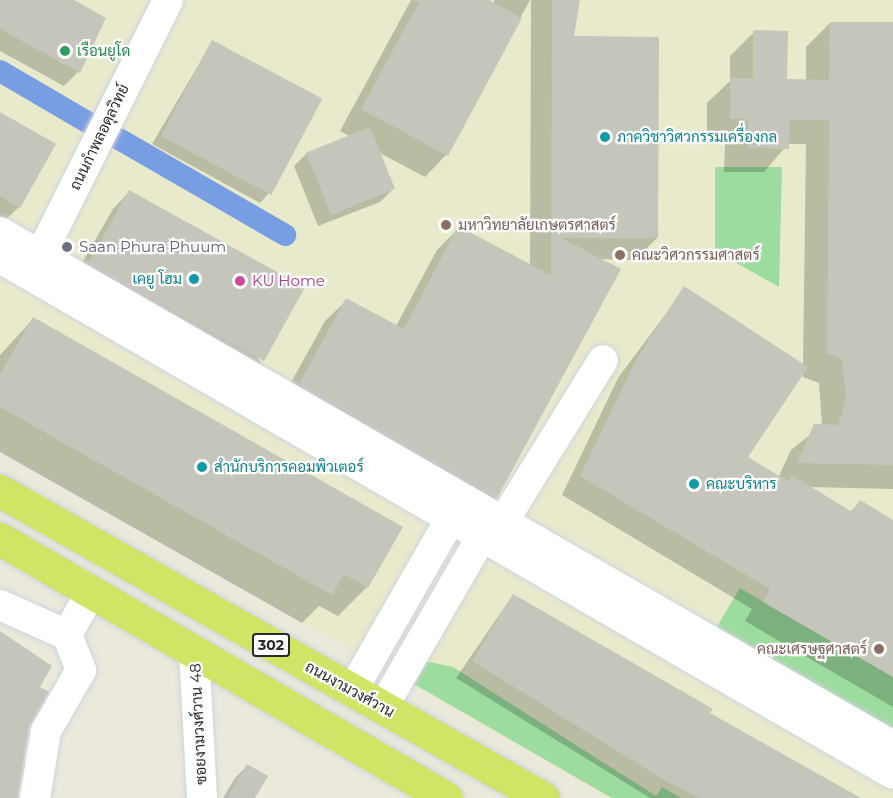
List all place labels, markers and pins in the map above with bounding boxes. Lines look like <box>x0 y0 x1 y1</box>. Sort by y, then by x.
place label: เรือนยูโด <box>77 42 130 60</box>
marker: เรือนยูโด <box>58 44 72 58</box>
place label: ภาควิชาวิศวกรรมเครื่องกล <box>617 128 777 146</box>
marker: ภาควิชาวิศวกรรมเครื่องกล <box>598 130 612 144</box>
place label: มหาวิทยาลัยเกษตรศาสตร์ <box>458 216 616 234</box>
marker: มหาวิทยาลัยเกษตรศาสตร์ <box>439 218 453 232</box>
place label: Saan Phura Phuum <box>79 238 226 256</box>
marker: Saan Phura Phuum <box>60 240 74 254</box>
place label: คณะวิศวกรรมศาสตร์ <box>632 246 760 264</box>
marker: คณะวิศวกรรมศาสตร์ <box>613 248 627 262</box>
place label: เคยู โฮม <box>132 270 182 288</box>
marker: เคยู โฮม <box>187 272 201 286</box>
place label: KU Home <box>252 272 325 290</box>
marker: KU Home <box>233 274 247 288</box>
place label: สำนักบริการคอมพิวเตอร์ <box>214 458 364 476</box>
marker: สำนักบริการคอมพิวเตอร์ <box>195 460 209 474</box>
place label: คณะบริหาร <box>706 475 777 493</box>
marker: คณะบริหาร <box>687 477 701 491</box>
place label: คณะเศรษฐศาสตร์ <box>757 640 867 658</box>
marker: คณะเศรษฐศาสตร์ <box>872 642 886 656</box>

